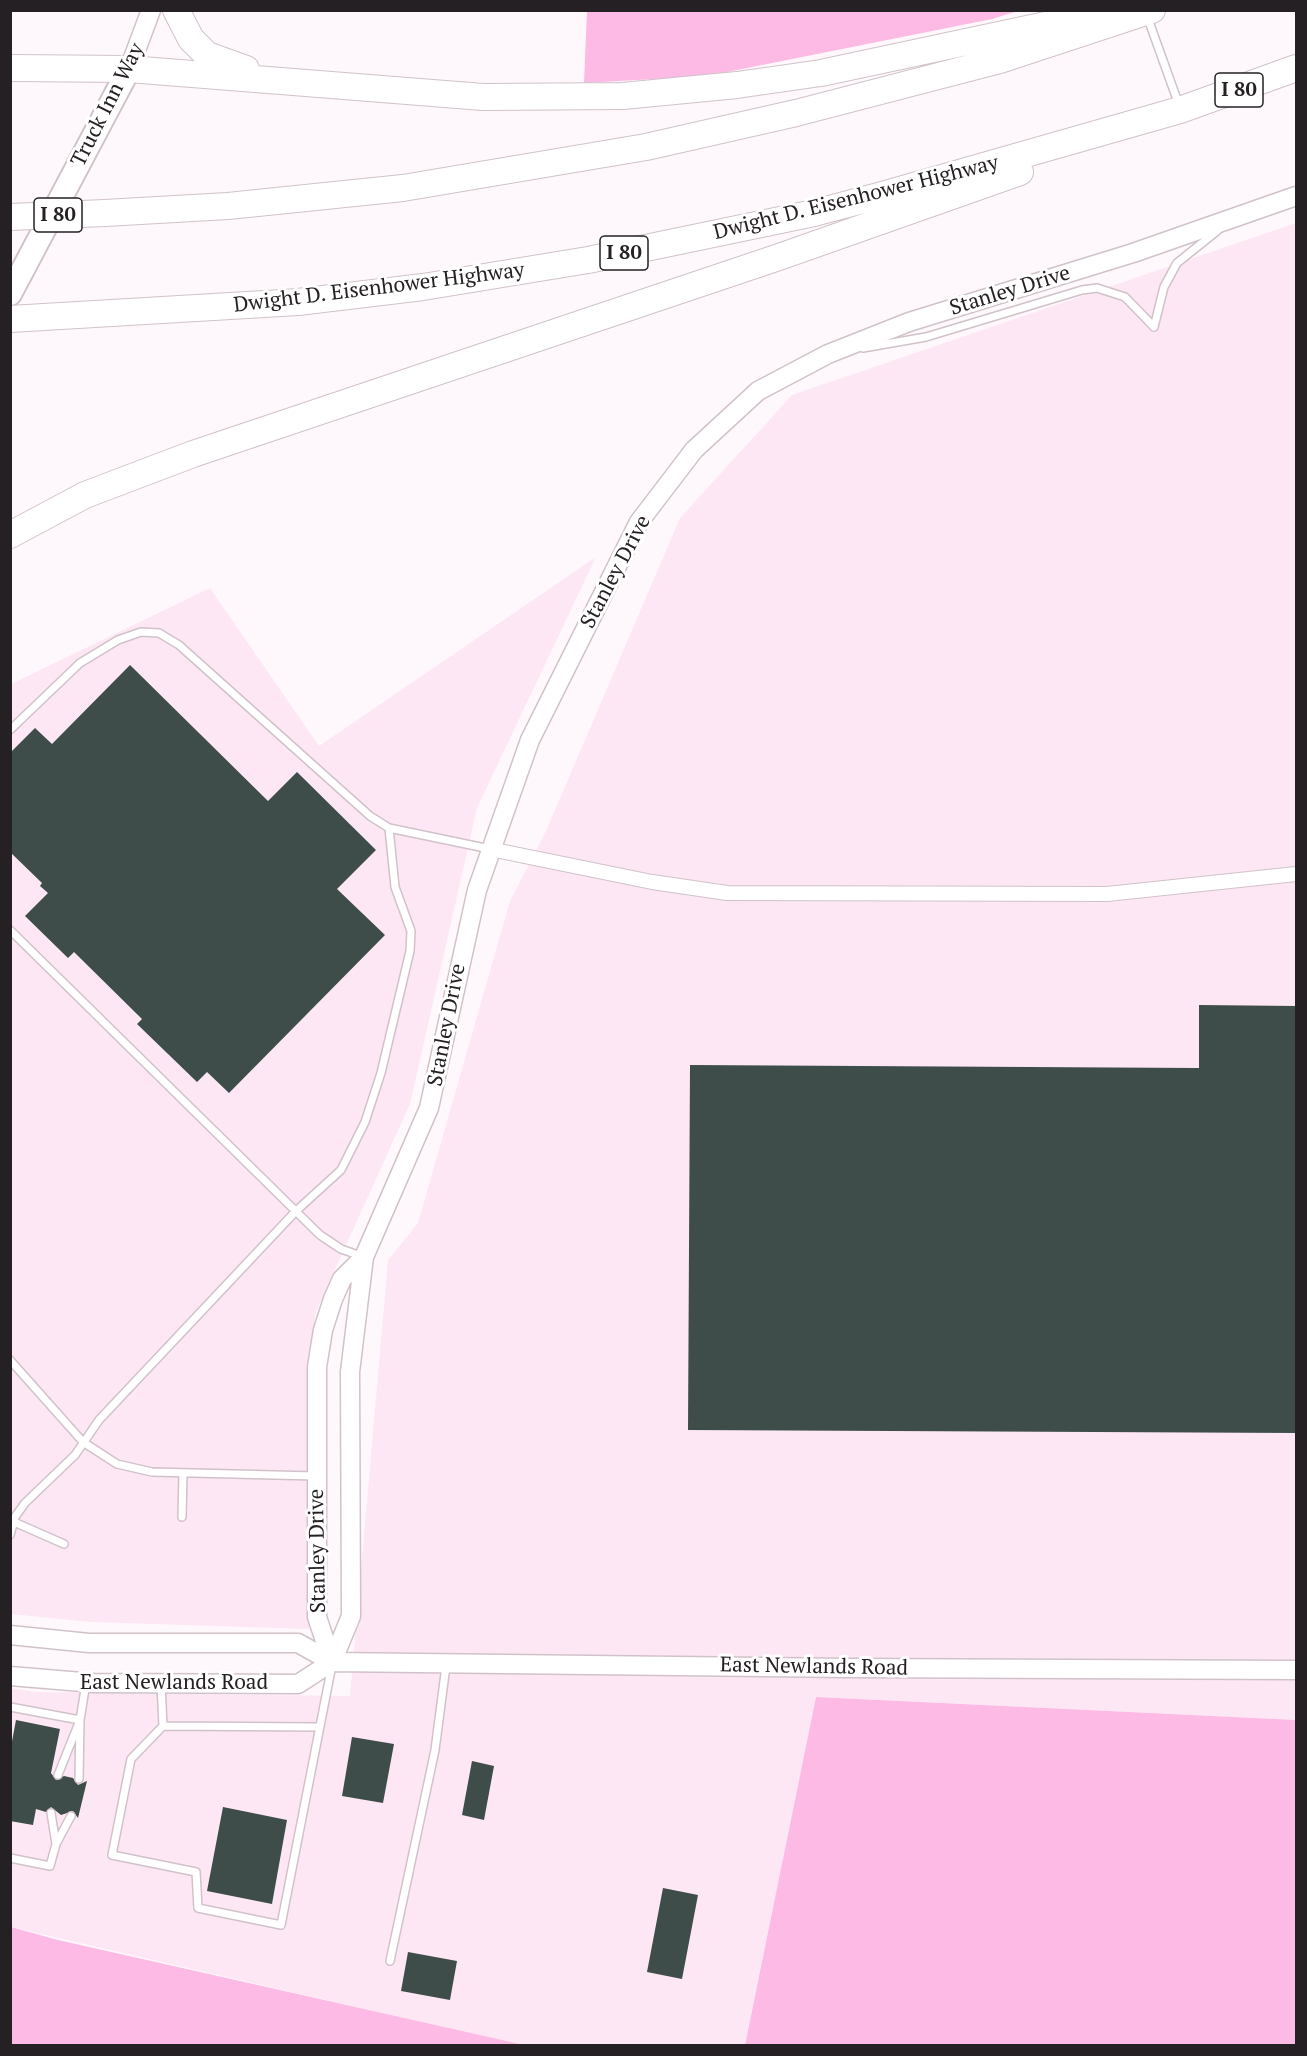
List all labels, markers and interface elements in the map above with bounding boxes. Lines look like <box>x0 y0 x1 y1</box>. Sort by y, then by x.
street label: Truck Inn Way <box>66 39 150 171</box>
road number: I 80 <box>1215 73 1263 107</box>
street label: Dwight D. Eisenhower Highway <box>711 150 1001 246</box>
road number: I 80 <box>34 198 82 232</box>
road number: I 80 <box>600 236 648 270</box>
street label: Dwight D. Eisenhower Highway <box>232 258 526 318</box>
street label: Stanley Drive <box>947 261 1073 321</box>
street label: Stanley Drive <box>576 511 656 633</box>
street label: Stanley Drive <box>423 962 471 1088</box>
street label: Stanley Drive <box>304 1489 332 1613</box>
street label: East Newlands Road <box>720 1653 908 1681</box>
street label: East Newlands Road <box>80 1670 268 1696</box>

